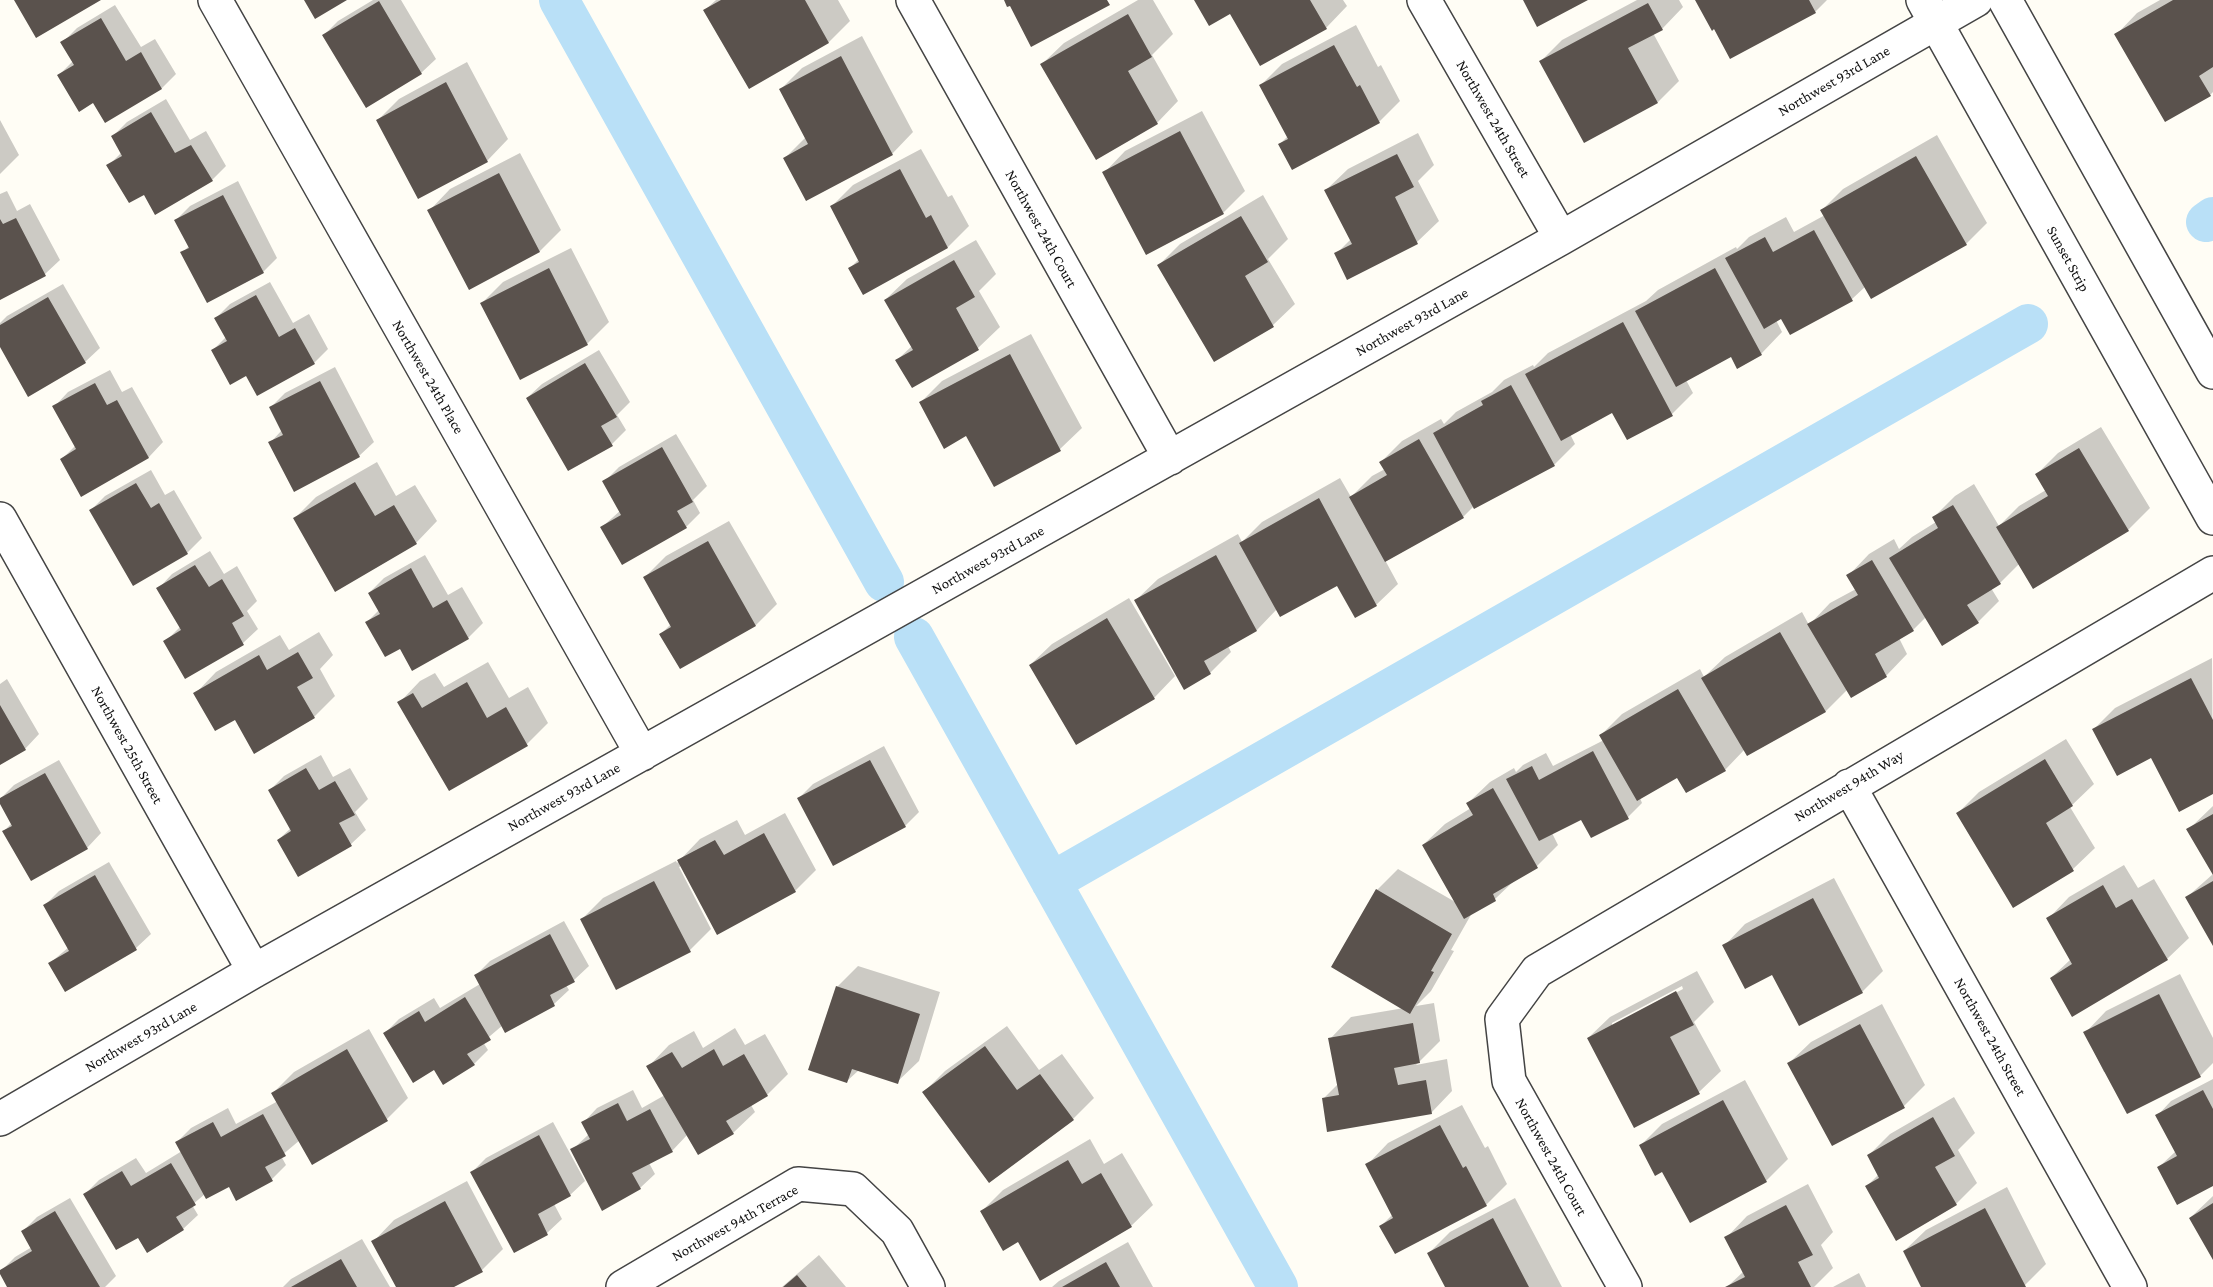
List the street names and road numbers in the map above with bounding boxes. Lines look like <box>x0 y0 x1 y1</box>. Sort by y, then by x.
street label: Northwest 93rd Lane <box>1775 42 1893 120</box>
street label: Northwest 24th Street <box>1452 57 1534 181</box>
street label: Northwest 24th Court <box>1001 167 1081 291</box>
street label: Sunset Strip <box>2043 223 2093 295</box>
street label: Northwest 93rd Lane <box>1353 284 1471 360</box>
street label: Northwest 24th Place <box>388 317 468 437</box>
street label: Northwest 93rd Lane <box>929 522 1047 598</box>
street label: Northwest 25th Street <box>87 683 167 807</box>
street label: Northwest 94th Way <box>1791 746 1907 826</box>
street label: Northwest 93rd Lane <box>505 759 623 835</box>
street label: Northwest 24th Street <box>1950 975 2030 1099</box>
street label: Northwest 93rd Lane <box>82 998 200 1076</box>
street label: Northwest 24th Court <box>1511 1095 1591 1219</box>
street label: Northwest 94th Terrace <box>669 1181 801 1265</box>

